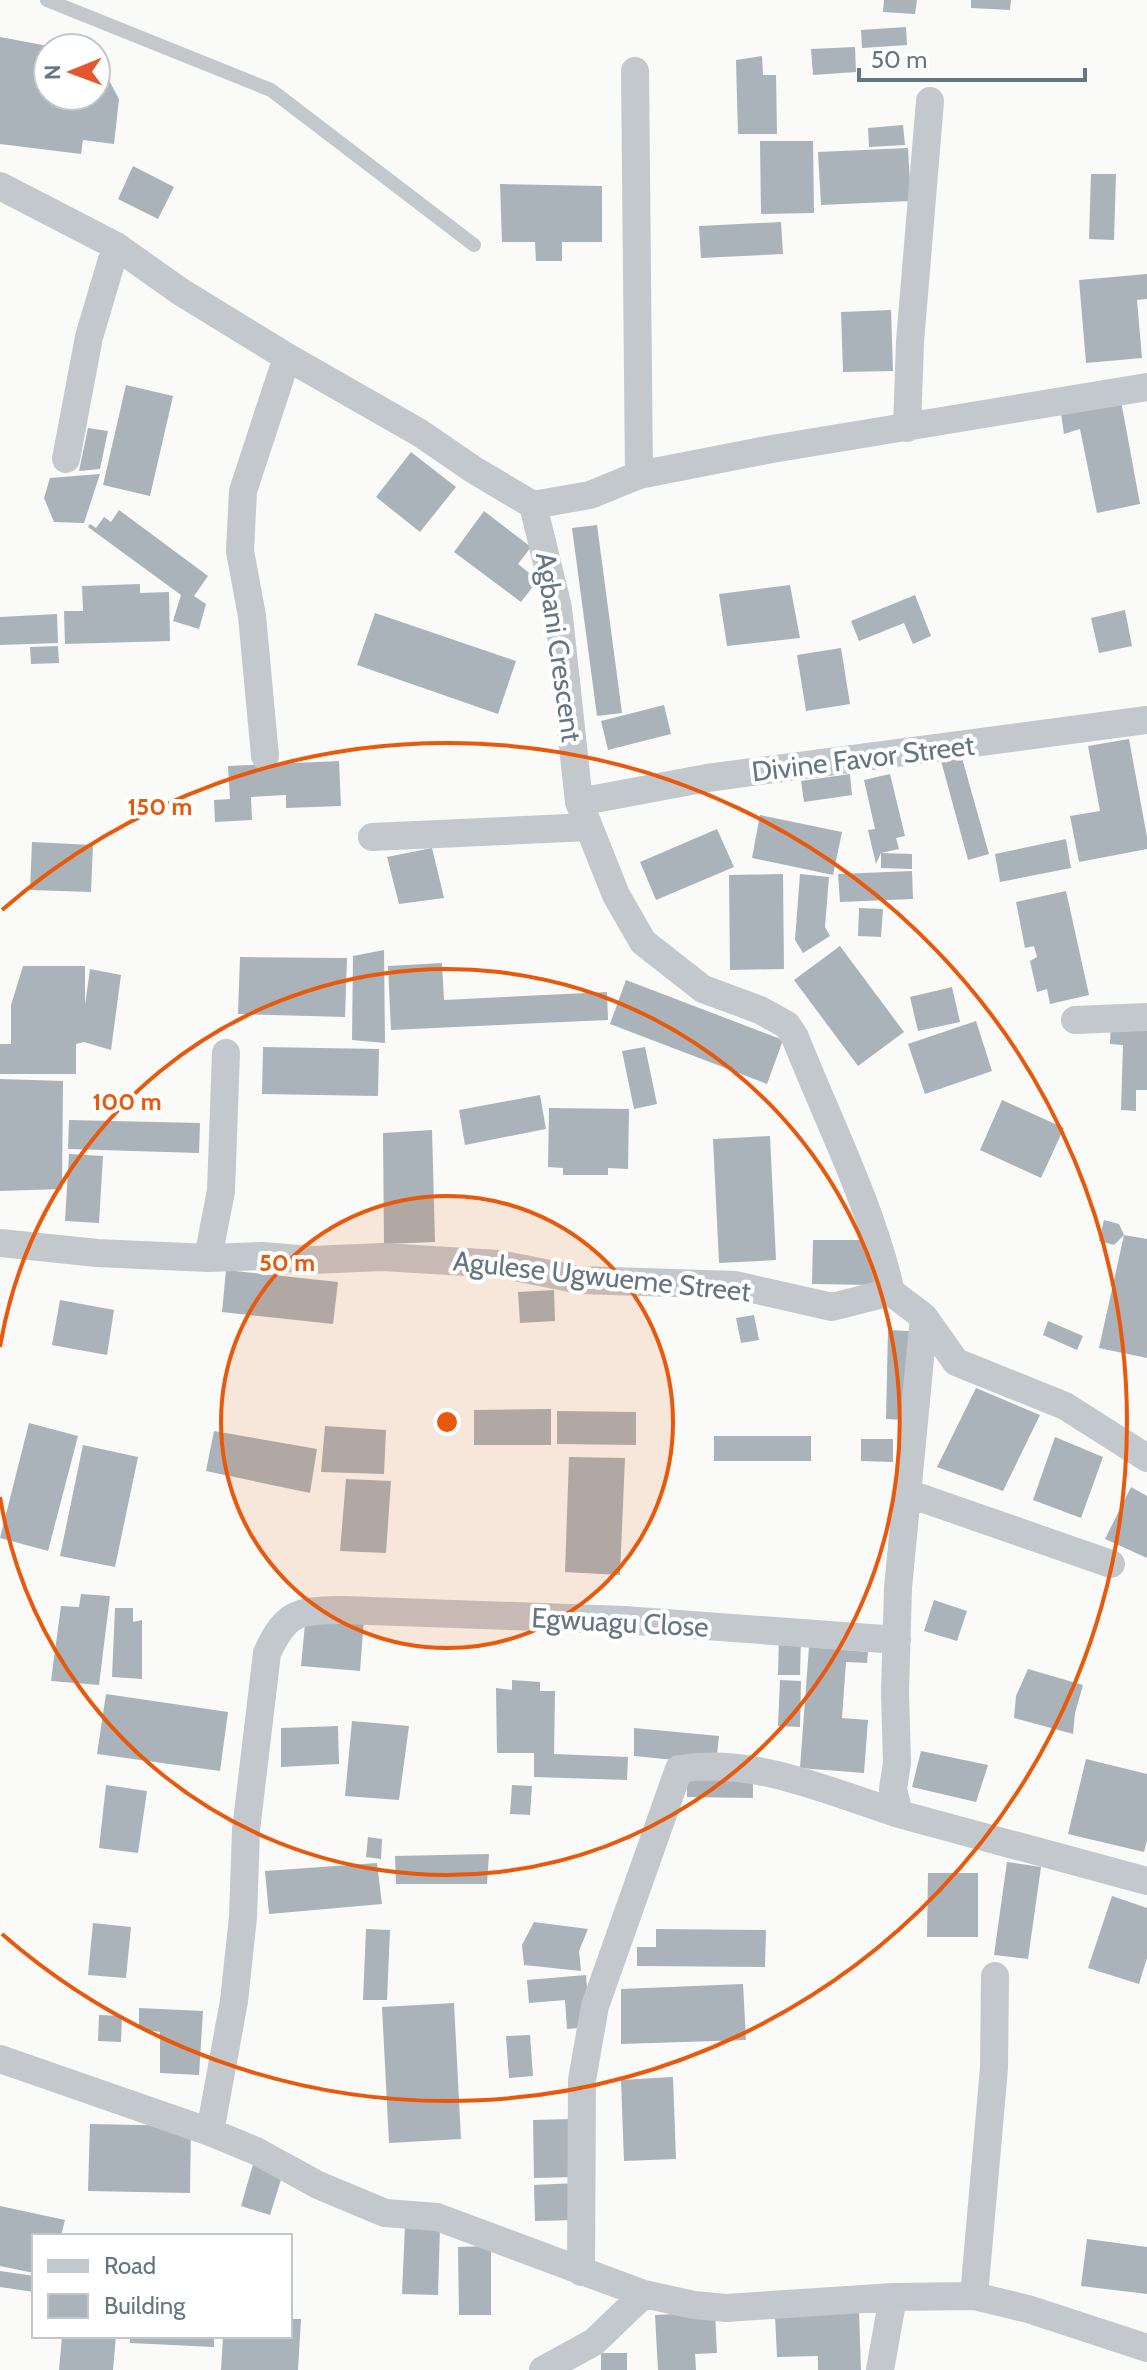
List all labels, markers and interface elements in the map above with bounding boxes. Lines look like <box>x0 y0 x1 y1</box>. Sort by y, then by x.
north arrow <box>32 32 112 112</box>
scale bar <box>859 32 1085 82</box>
text: 50 m <box>871 45 927 74</box>
text: N <box>39 64 66 80</box>
street label: Agbani Crescent <box>529 550 589 744</box>
street label: Divine Favor Street <box>750 727 976 789</box>
text: 150 m <box>128 792 192 821</box>
text: 100 m <box>92 1087 162 1116</box>
street label: Agulese Ugwueme Street <box>452 1243 752 1309</box>
text: 50 m <box>259 1248 315 1277</box>
centre of rings <box>433 1408 461 1436</box>
street label: Egwuagu Close <box>531 1600 709 1644</box>
legend <box>32 2234 292 2338</box>
text: Road <box>104 2251 156 2280</box>
text: Building <box>104 2291 186 2320</box>

